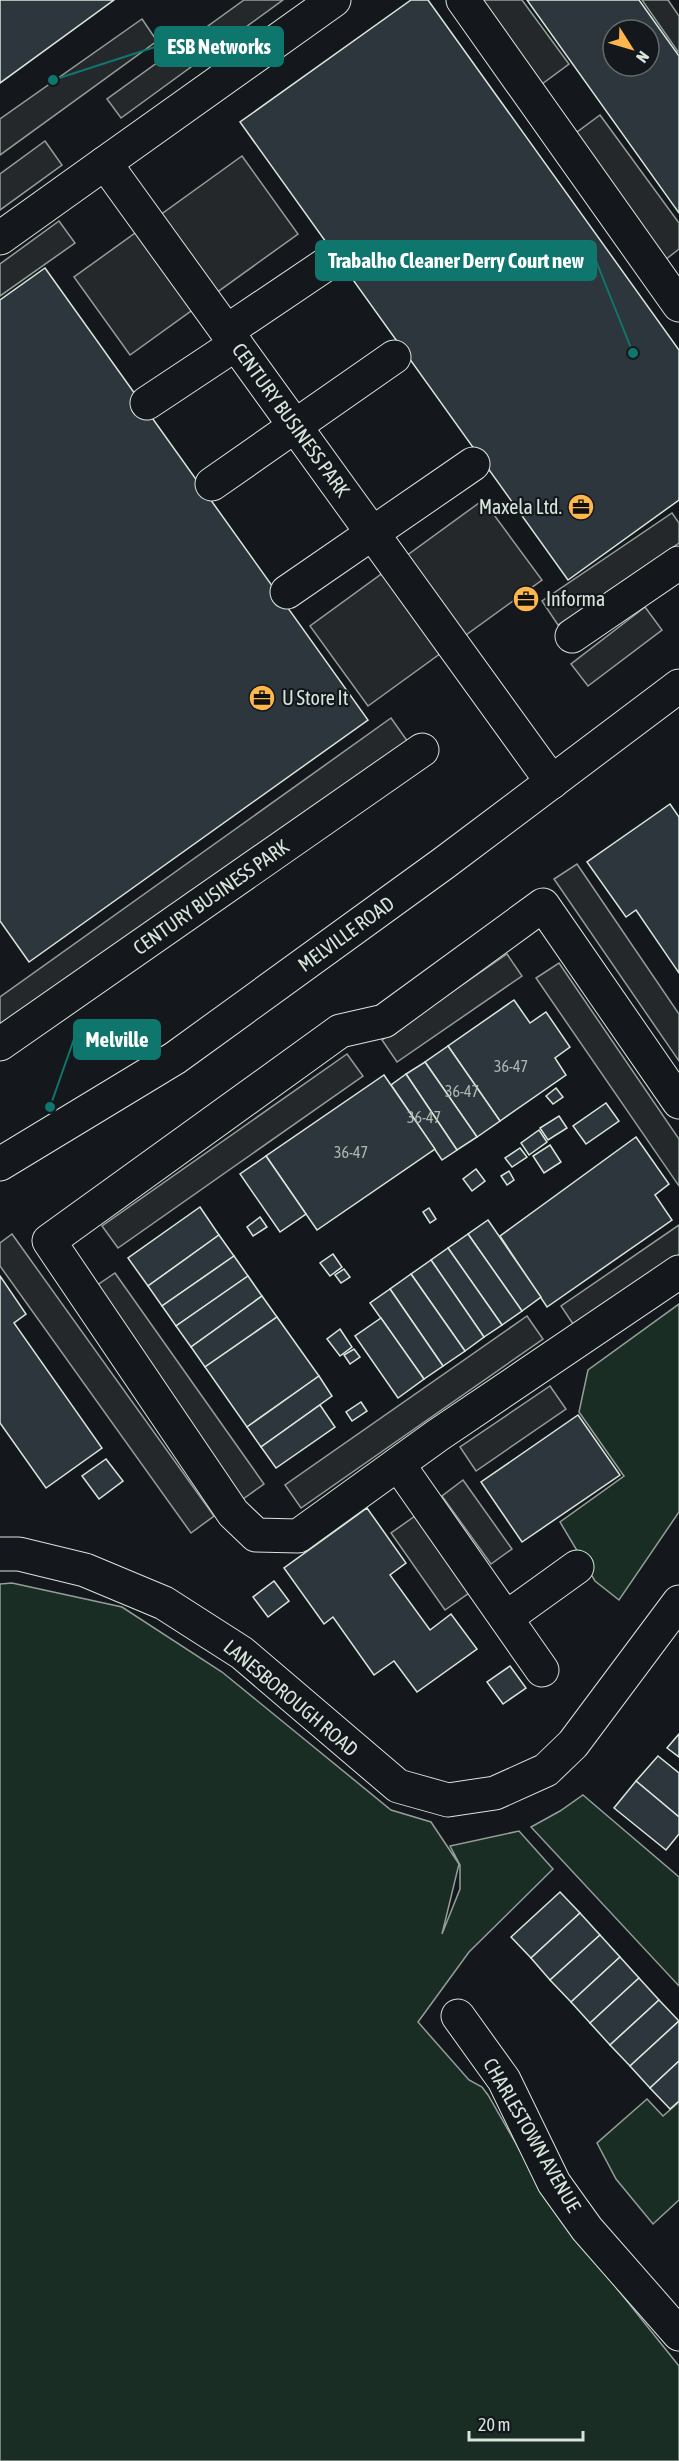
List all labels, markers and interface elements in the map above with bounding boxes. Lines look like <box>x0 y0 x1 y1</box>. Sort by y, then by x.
north arrow <box>601 18 661 78</box>
callout: ESB Networks <box>155 27 283 66</box>
text: ESB Networks <box>167 34 271 58</box>
text: N <box>633 48 653 66</box>
callout: Trabalho Cleaner Derry Court new <box>316 241 596 280</box>
text: Trabalho Cleaner Derry Court new <box>328 248 585 272</box>
street label: CENTURY BUSINESS PARK <box>228 338 355 501</box>
office icon: Maxela Ltd. <box>566 492 596 522</box>
place label: Maxela Ltd. <box>479 495 562 518</box>
office icon: Informa <box>511 584 541 614</box>
place label: Informa <box>546 587 605 610</box>
office icon: U Store It <box>247 683 277 713</box>
place label: U Store It <box>282 686 349 709</box>
street label: CENTURY BUSINESS PARK <box>129 834 293 959</box>
street label: MELVILLE ROAD <box>293 891 398 976</box>
callout: Melville <box>74 1020 160 1059</box>
text: Melville <box>86 1027 148 1051</box>
house number: 36-47 <box>494 1057 528 1075</box>
house number: 36-47 <box>445 1082 479 1100</box>
house number: 36-47 <box>407 1108 441 1126</box>
house number: 36-47 <box>334 1143 368 1161</box>
street label: LANESBOROUGH ROAD <box>220 1635 363 1760</box>
street label: CHARLESTOWN AVENUE <box>479 2054 586 2216</box>
scale bar <box>469 2404 583 2442</box>
text: 20 m <box>478 2414 510 2435</box>

